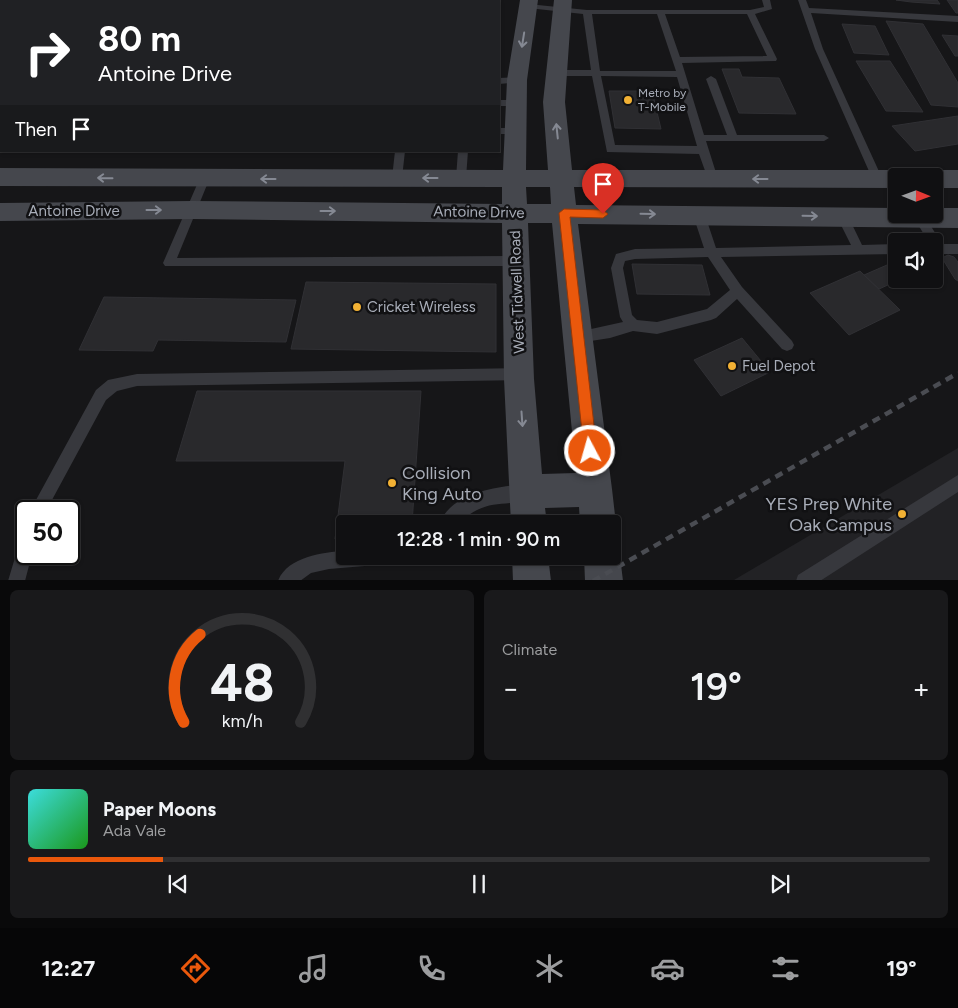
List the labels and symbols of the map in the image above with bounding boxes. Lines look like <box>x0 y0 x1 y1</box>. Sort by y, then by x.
one-way arrow <box>518 32 528 48</box>
place label: Metro by T-Mobile <box>638 86 687 114</box>
marker: Metro by T-Mobile <box>622 94 634 106</box>
one-way arrow <box>552 123 562 139</box>
pin <box>582 163 624 214</box>
north arrow <box>888 168 942 222</box>
one-way arrow <box>422 173 438 183</box>
one-way arrow <box>97 174 113 183</box>
one-way arrow <box>260 174 276 184</box>
one-way arrow <box>752 174 768 184</box>
street label: Antoine Drive <box>28 202 120 220</box>
street label: Antoine Drive <box>433 202 525 222</box>
one-way arrow <box>146 205 162 215</box>
one-way arrow <box>320 206 336 216</box>
one-way arrow <box>640 209 656 219</box>
one-way arrow <box>802 211 818 221</box>
street label: West Tidwell Road <box>506 230 528 354</box>
place label: Cricket Wireless <box>367 298 476 316</box>
marker: Cricket Wireless <box>351 301 363 313</box>
place label: Fuel Depot <box>742 357 816 375</box>
marker: Fuel Depot <box>726 360 738 372</box>
one-way arrow <box>517 410 527 426</box>
position arrow <box>563 424 615 476</box>
place label: Collision King Auto <box>402 462 482 505</box>
marker: Collision King Auto <box>386 477 398 489</box>
place label: YES Prep White Oak Campus <box>766 493 892 536</box>
speed limit sign: 50 <box>15 500 80 565</box>
marker: YES Prep White Oak Campus <box>896 508 908 520</box>

